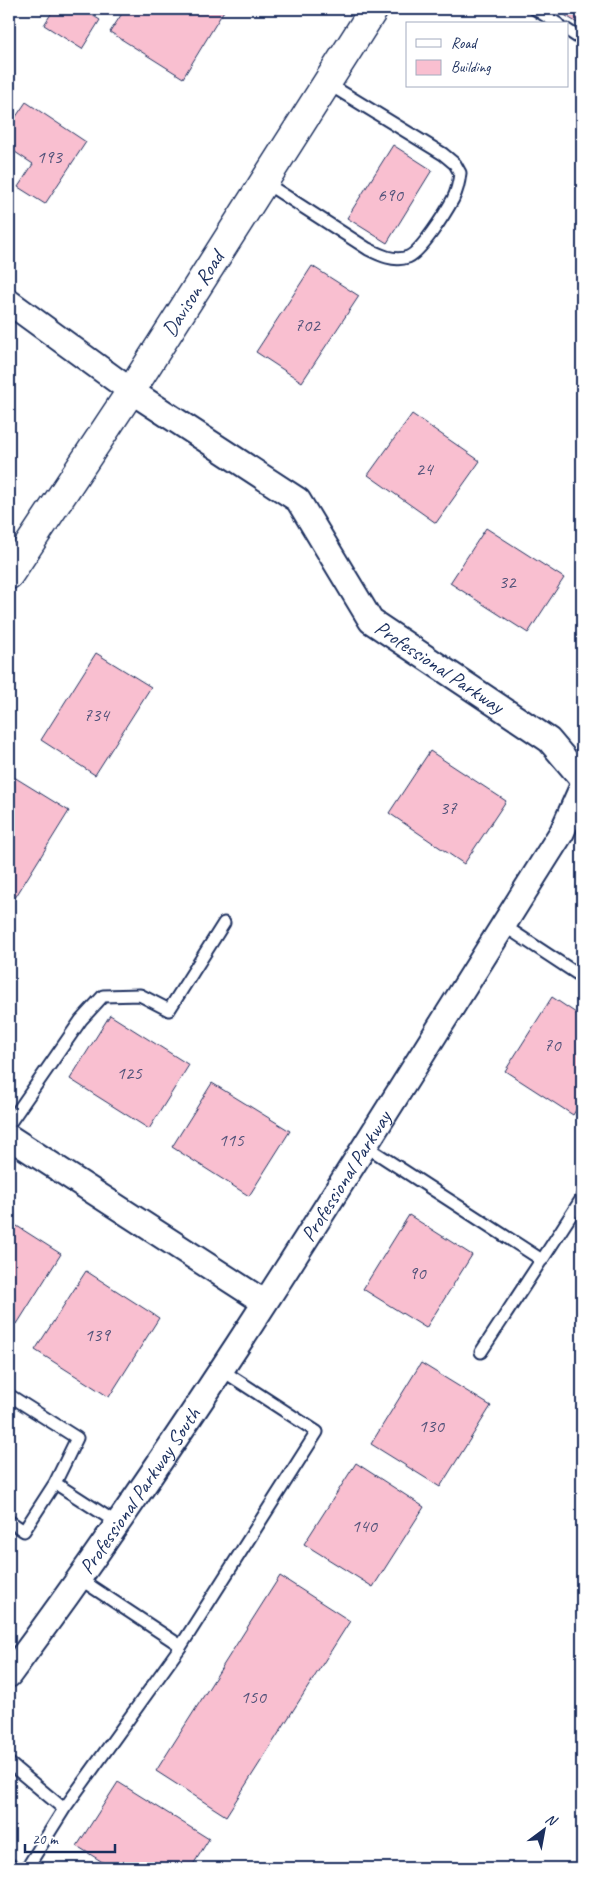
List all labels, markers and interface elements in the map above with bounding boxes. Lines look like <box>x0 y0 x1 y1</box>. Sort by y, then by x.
legend <box>406 22 568 88</box>
text: Road <box>451 34 478 53</box>
text: Building <box>451 58 491 77</box>
house number: 193 <box>36 145 63 169</box>
house number: 690 <box>377 183 404 207</box>
street label: Davison Road <box>156 243 232 341</box>
house number: 702 <box>294 313 321 337</box>
house number: 24 <box>415 457 435 481</box>
house number: 32 <box>498 570 517 594</box>
street label: Professional Parkway <box>370 614 510 720</box>
house number: 734 <box>83 703 111 727</box>
house number: 37 <box>439 796 458 820</box>
house number: 70 <box>543 1033 562 1057</box>
house number: 125 <box>116 1061 143 1085</box>
street label: Professional Parkway <box>295 1105 398 1246</box>
house number: 115 <box>218 1128 245 1152</box>
house number: 90 <box>408 1261 427 1285</box>
house number: 139 <box>84 1323 111 1347</box>
street label: Professional Parkway South <box>73 1402 206 1579</box>
house number: 130 <box>418 1414 445 1438</box>
house number: 140 <box>351 1514 378 1538</box>
house number: 150 <box>240 1685 267 1709</box>
north arrow <box>518 1804 568 1854</box>
text: N <box>542 1810 561 1830</box>
scale bar <box>25 1822 115 1854</box>
text: 20 m <box>32 1830 59 1849</box>

